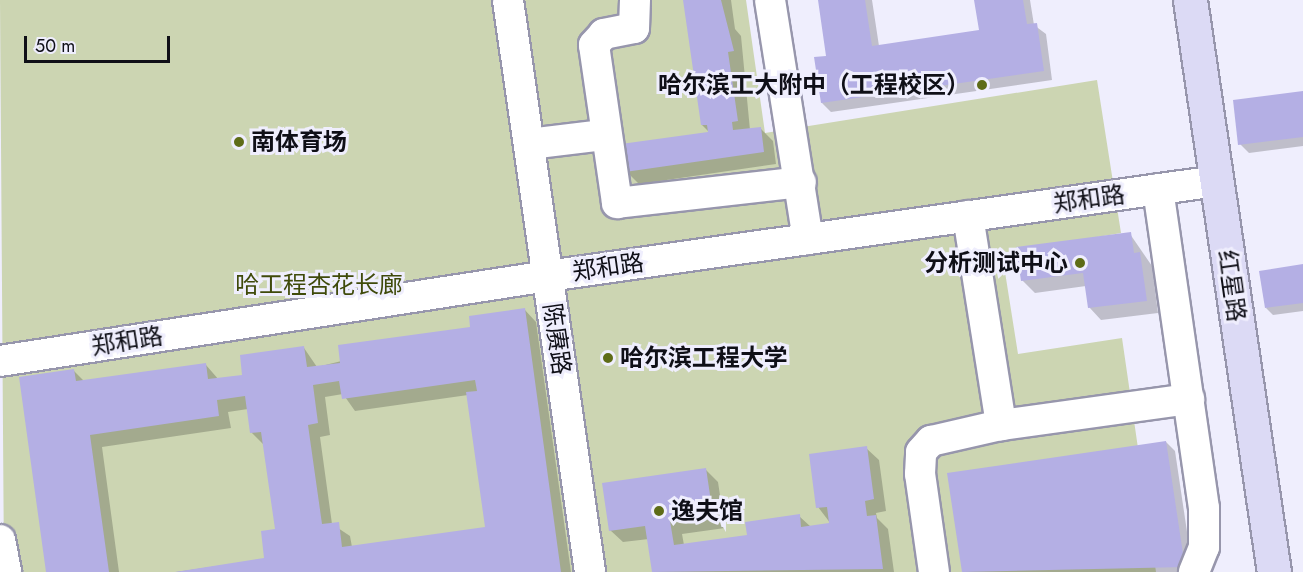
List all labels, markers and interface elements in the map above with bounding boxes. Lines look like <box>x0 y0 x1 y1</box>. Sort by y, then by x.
scale bar <box>27 24 172 62</box>
text: 50 m <box>35 33 75 59</box>
place label: 哈尔滨工大附中（工程校区） <box>658 71 970 99</box>
marker: 哈尔滨工大附中（工程校区） <box>975 78 989 92</box>
place label: 南体育场 <box>251 128 347 156</box>
marker: 南体育场 <box>232 135 246 149</box>
street label: 郑和路 <box>1051 180 1127 218</box>
street label: 郑和路 <box>570 248 646 286</box>
street label: 红星路 <box>1213 248 1251 324</box>
place label: 分析测试中心 <box>924 249 1068 277</box>
marker: 分析测试中心 <box>1073 256 1087 270</box>
park label: 哈工程杏花长廊 <box>235 271 403 299</box>
street label: 陈赓路 <box>538 301 576 377</box>
street label: 郑和路 <box>89 321 165 361</box>
place label: 哈尔滨工程大学 <box>620 344 788 372</box>
marker: 哈尔滨工程大学 <box>601 351 615 365</box>
place label: 逸夫馆 <box>671 497 743 525</box>
marker: 逸夫馆 <box>652 504 666 518</box>

